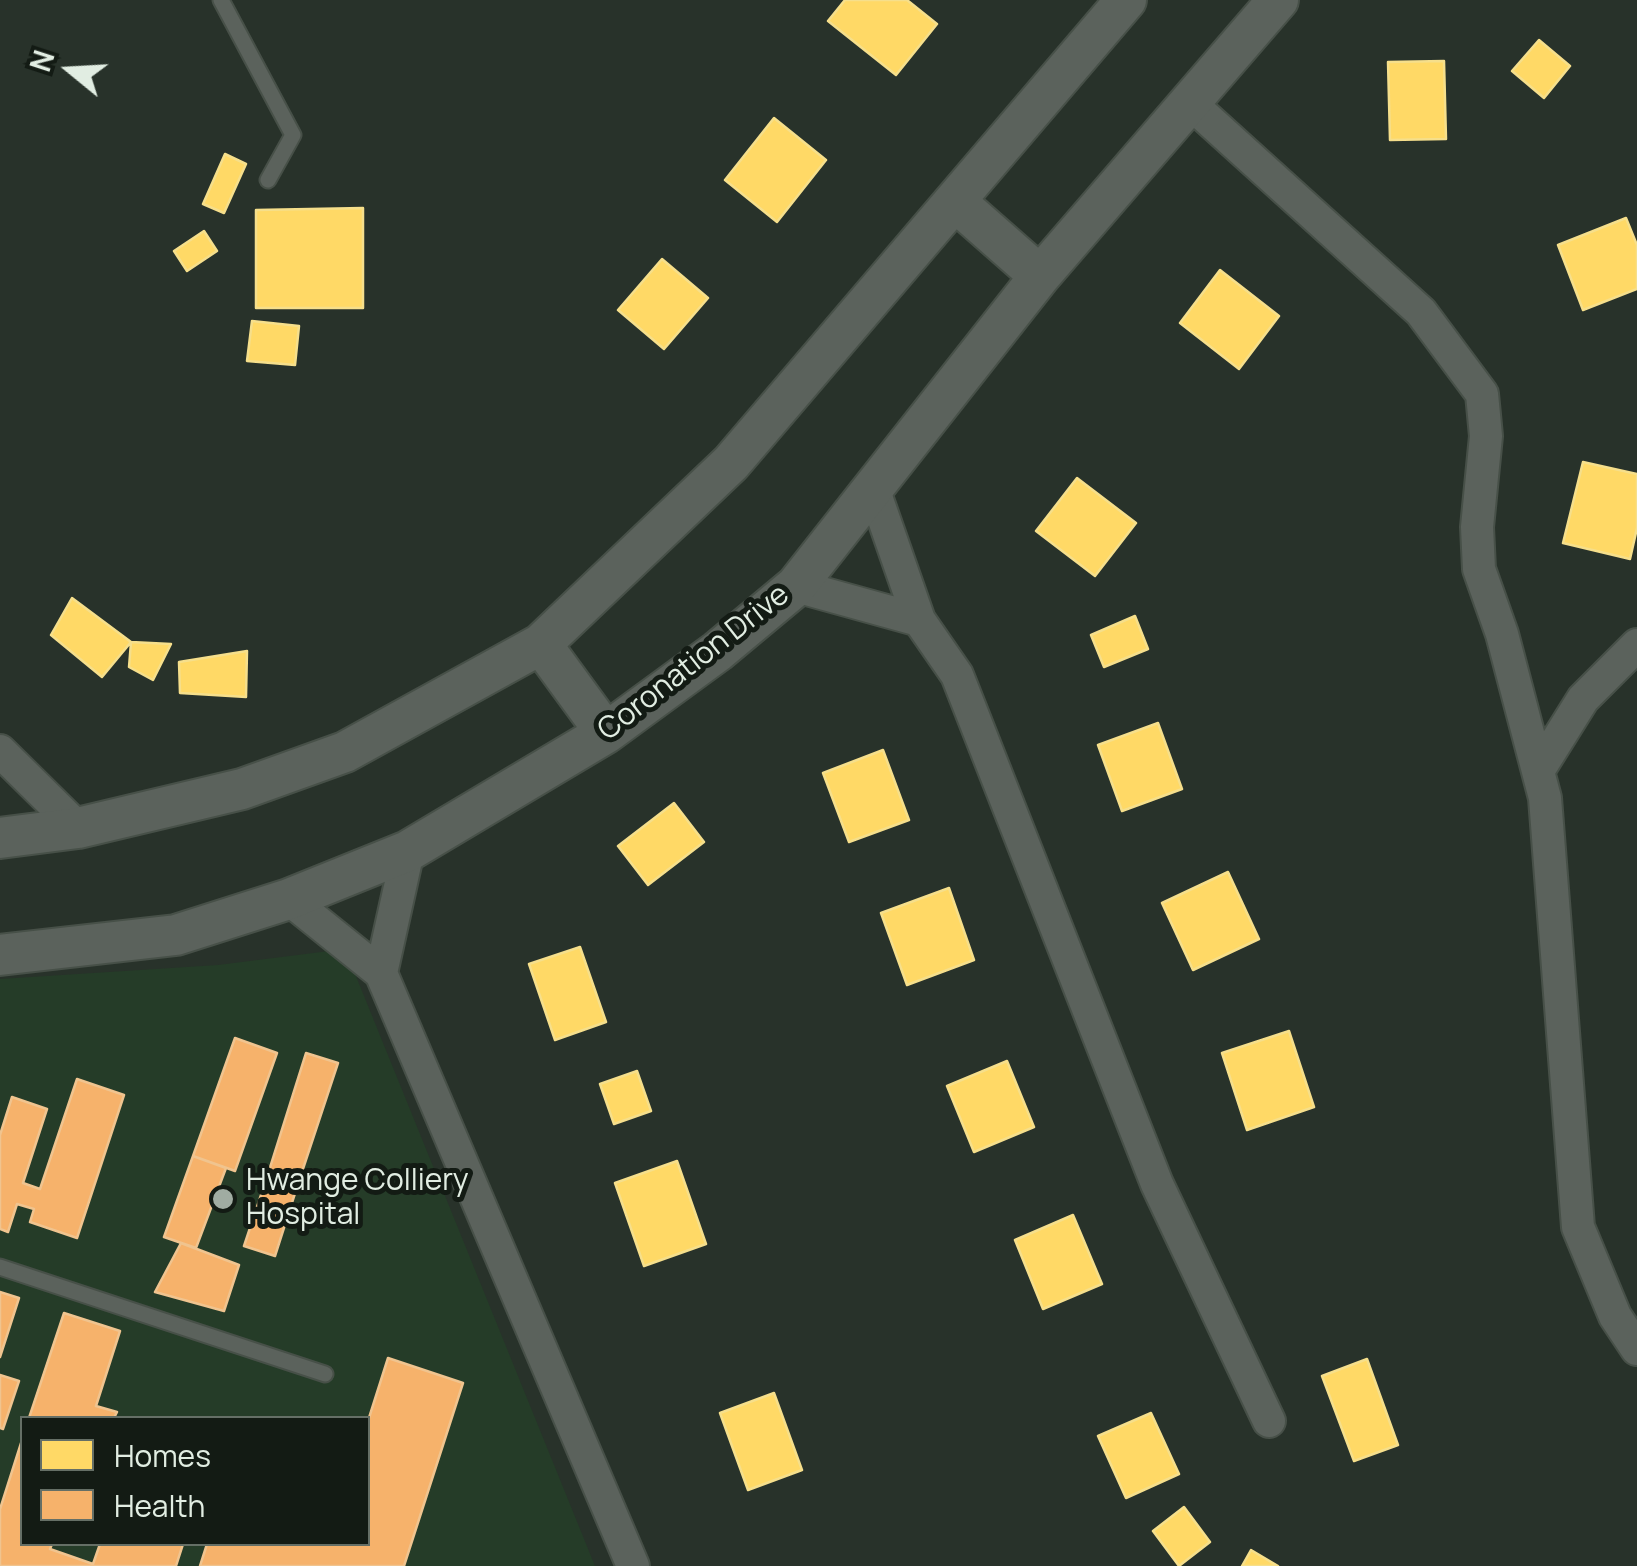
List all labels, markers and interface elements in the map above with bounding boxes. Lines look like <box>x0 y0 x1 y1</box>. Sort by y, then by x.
north arrow <box>20 20 120 120</box>
text: N <box>20 45 63 76</box>
street label: Coronation Drive <box>591 577 797 749</box>
place label: Hwange Colliery Hospital <box>246 1164 469 1234</box>
marker: Hwange Colliery Hospital <box>210 1186 236 1212</box>
legend <box>20 1416 370 1546</box>
text: Homes <box>114 1435 211 1476</box>
text: Health <box>114 1485 205 1526</box>

